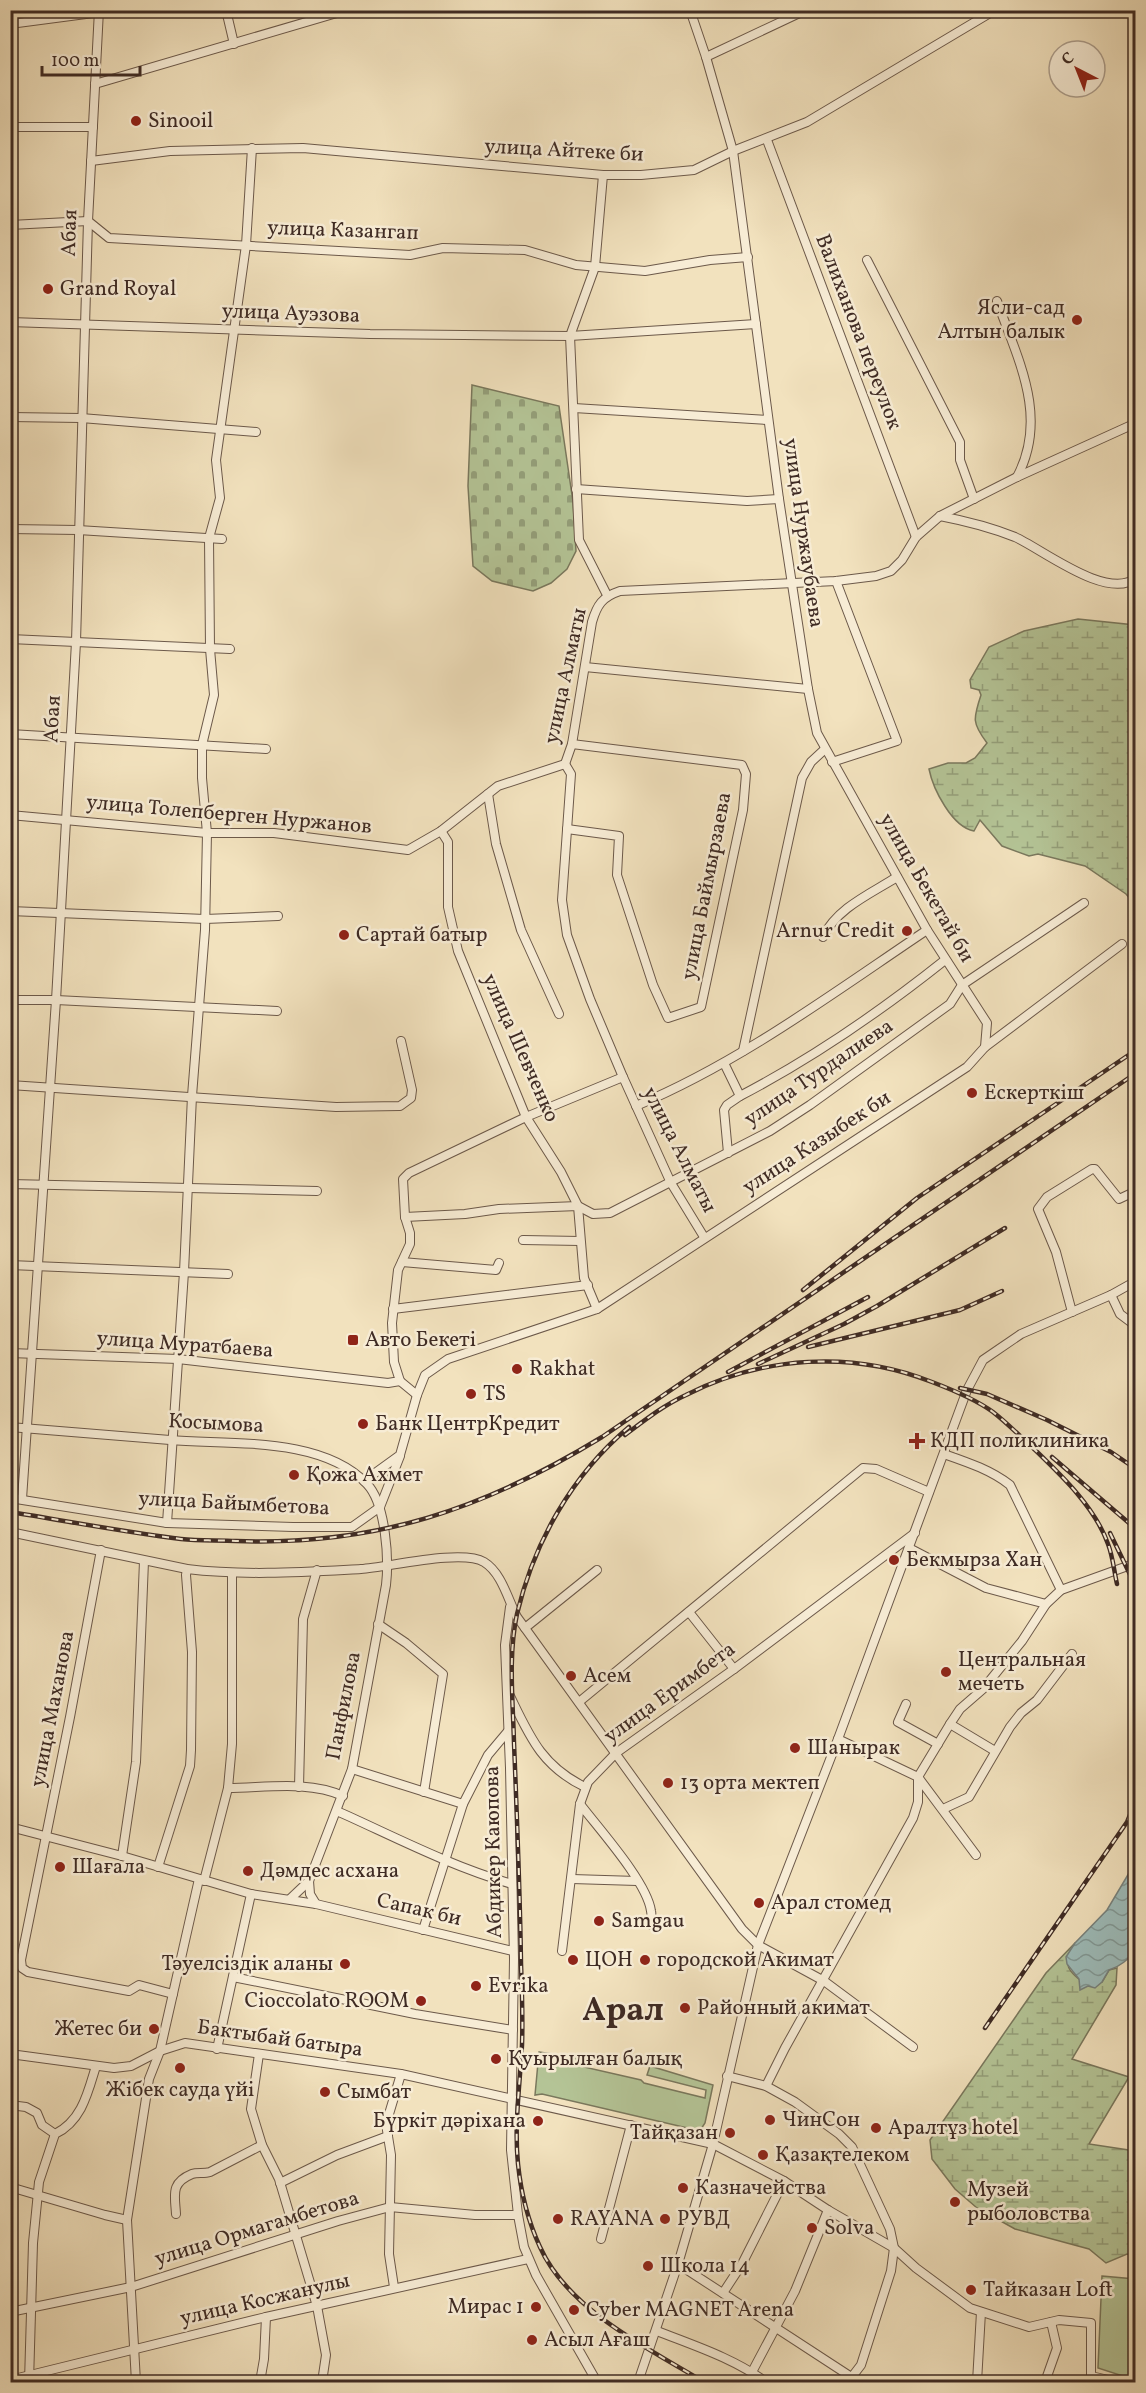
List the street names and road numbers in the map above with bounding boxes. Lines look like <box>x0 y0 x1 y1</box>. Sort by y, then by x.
street label: улица Айтеке би <box>484 132 645 170</box>
street label: Абая <box>55 209 85 257</box>
street label: улица Казангап <box>267 214 419 248</box>
street label: Валиханова переулок <box>807 230 909 434</box>
street label: улица Ауэзова <box>221 297 361 331</box>
street label: улица Нуржаубаева <box>775 436 831 630</box>
street label: улица Алматы <box>537 605 595 747</box>
street label: Абая <box>37 695 69 743</box>
street label: улица Толепберген Нуржанов <box>85 788 373 842</box>
street label: улица Баймырзаева <box>675 790 739 982</box>
street label: улица Бекетай би <box>871 808 981 968</box>
street label: улица Шевченко <box>474 969 566 1127</box>
street label: улица Турдалиева <box>739 1012 899 1134</box>
street label: улица Алматы <box>635 1082 723 1218</box>
street label: улица Казыбек би <box>737 1084 897 1202</box>
street label: улица Муратбаева <box>96 1324 274 1366</box>
street label: Косымова <box>168 1407 264 1441</box>
street label: улица Байымбетова <box>137 1485 331 1523</box>
street label: улица Маханова <box>24 1628 82 1790</box>
street label: улица Еримбета <box>598 1635 742 1751</box>
street label: Панфилова <box>319 1649 369 1763</box>
street label: Абдикер Каюпова <box>478 1765 510 1939</box>
street label: Сапак би <box>374 1886 464 1934</box>
street label: Бактыбай батыра <box>195 2013 365 2065</box>
street label: улица Ормагамбетова <box>151 2184 363 2274</box>
street label: улица Косжанулы <box>177 2266 353 2334</box>

